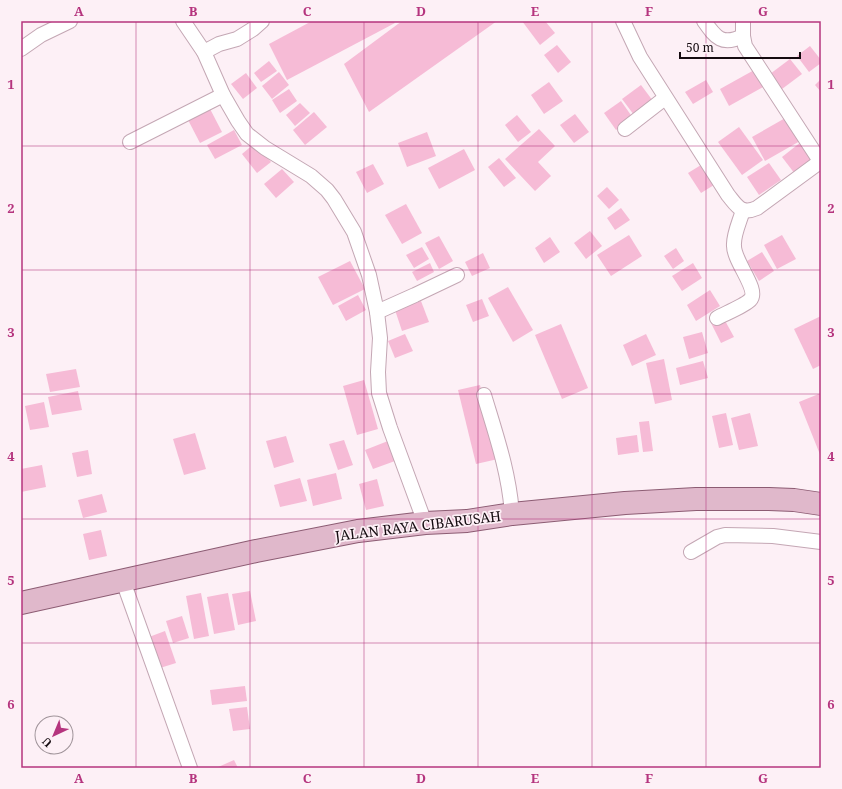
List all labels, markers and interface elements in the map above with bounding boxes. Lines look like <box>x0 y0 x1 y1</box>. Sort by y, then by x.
text: A <box>74 2 84 20</box>
text: B <box>189 2 198 20</box>
text: C <box>303 2 312 20</box>
text: D <box>416 2 426 20</box>
text: E <box>531 2 540 20</box>
text: F <box>645 2 653 20</box>
text: G <box>758 2 768 20</box>
scale bar <box>680 34 800 60</box>
text: 50 m <box>686 39 714 56</box>
text: 1 <box>7 75 15 93</box>
text: 1 <box>827 75 835 93</box>
text: 2 <box>7 199 15 217</box>
text: 2 <box>827 199 835 217</box>
text: 3 <box>7 323 15 341</box>
text: 3 <box>827 323 835 341</box>
text: 4 <box>7 447 15 465</box>
text: 4 <box>827 447 835 465</box>
street label: JALAN RAYA CIBARUSAH <box>333 506 502 545</box>
text: 5 <box>7 571 15 589</box>
text: 5 <box>827 571 835 589</box>
text: 6 <box>7 695 15 713</box>
text: 6 <box>827 695 835 713</box>
north arrow <box>34 715 74 755</box>
text: U <box>38 734 55 751</box>
text: A <box>74 769 84 787</box>
text: B <box>189 769 198 787</box>
text: C <box>303 769 312 787</box>
text: D <box>416 769 426 787</box>
text: E <box>531 769 540 787</box>
text: F <box>645 769 653 787</box>
text: G <box>758 769 768 787</box>

